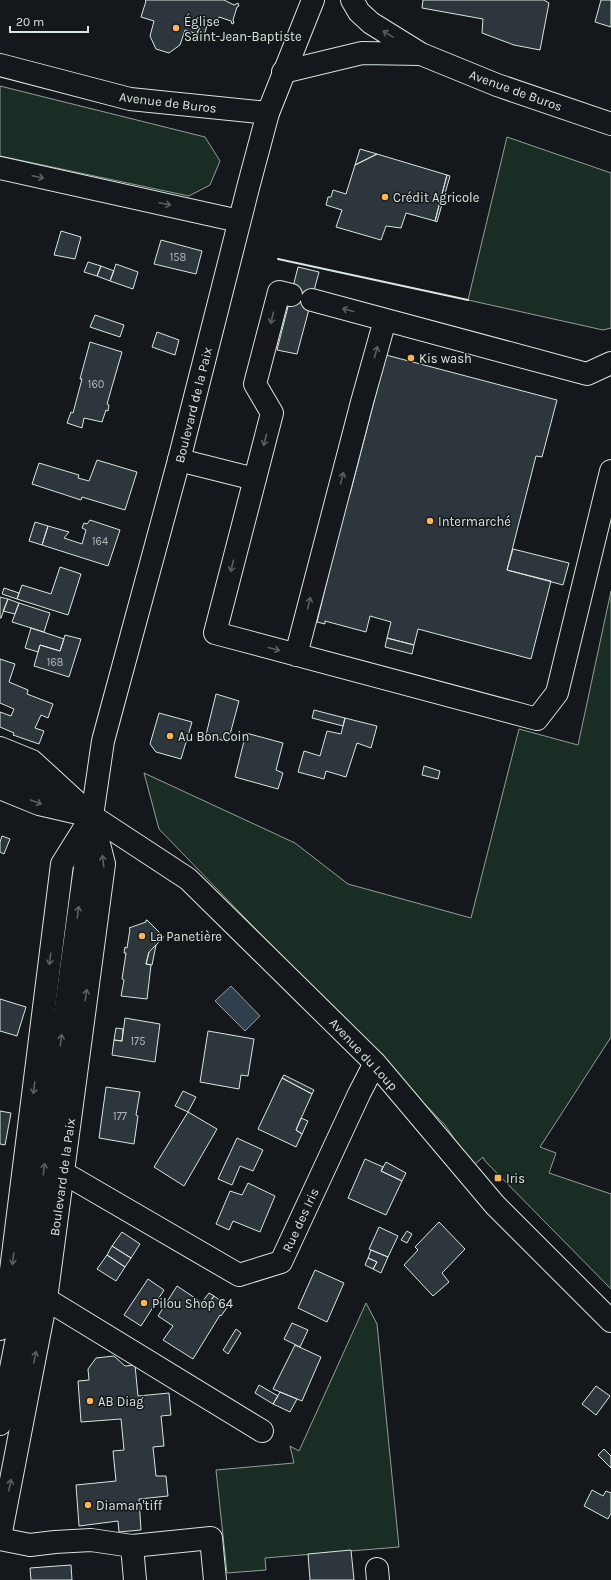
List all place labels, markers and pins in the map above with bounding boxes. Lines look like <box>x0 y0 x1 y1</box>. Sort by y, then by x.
place label: Église Saint-Jean-Baptiste <box>184 12 302 44</box>
marker: Église Saint-Jean-Baptiste <box>171 23 181 33</box>
place label: Crédit Agricole <box>393 190 480 205</box>
marker: Crédit Agricole <box>380 192 390 202</box>
place label: Kis wash <box>419 351 472 366</box>
marker: Kis wash <box>406 353 416 363</box>
place label: Intermarché <box>438 514 511 529</box>
marker: Intermarché <box>425 516 435 526</box>
place label: Au Bon Coin <box>178 729 249 744</box>
marker: Au Bon Coin <box>165 731 175 741</box>
place label: La Panetière <box>150 929 222 944</box>
marker: La Panetière <box>137 931 147 941</box>
place label: Iris <box>506 1171 525 1186</box>
marker: Iris <box>493 1173 503 1183</box>
place label: Pilou Shop 64 <box>152 1296 233 1311</box>
marker: Pilou Shop 64 <box>139 1298 149 1308</box>
place label: AB Diag <box>98 1394 144 1409</box>
marker: AB Diag <box>85 1396 95 1406</box>
place label: Diaman'tiff <box>96 1498 163 1513</box>
marker: Diaman'tiff <box>83 1500 93 1510</box>

